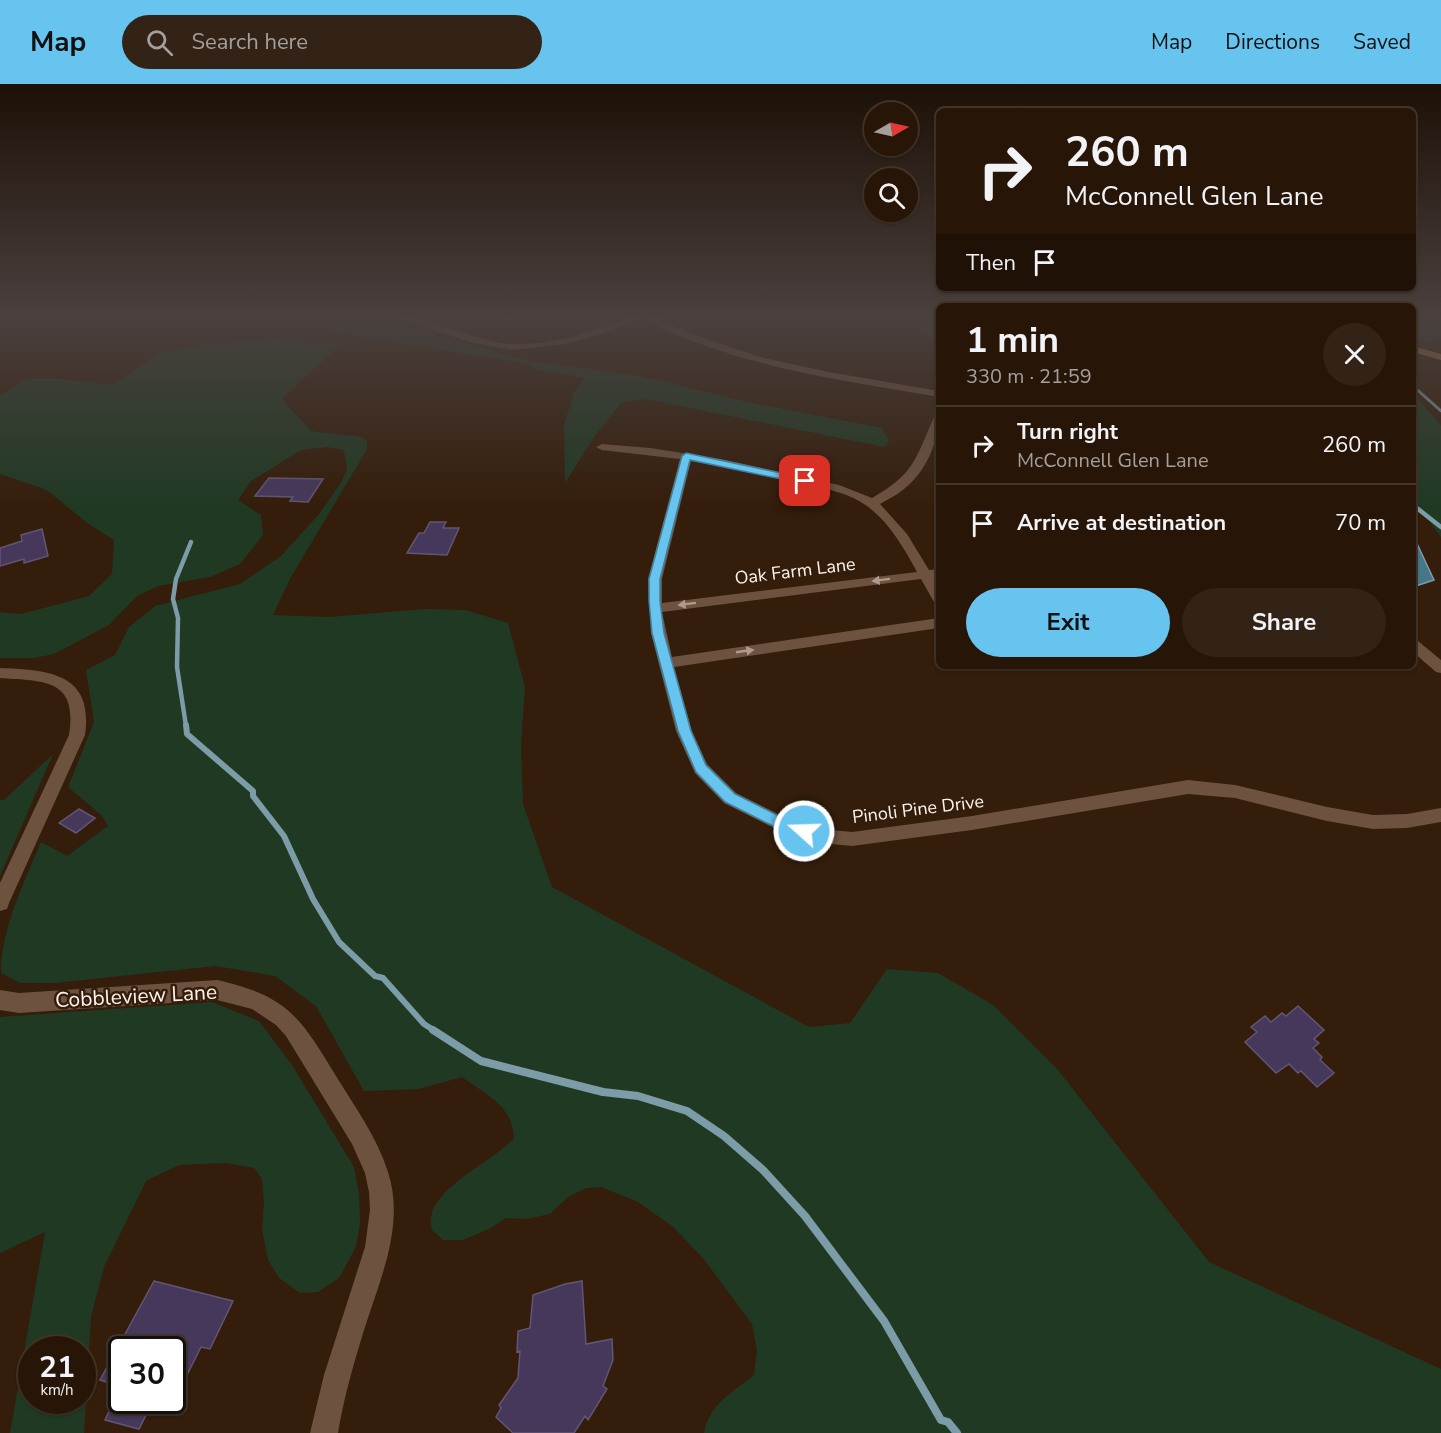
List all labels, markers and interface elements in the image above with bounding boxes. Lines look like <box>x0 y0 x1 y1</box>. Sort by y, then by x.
search box <box>122 15 542 69</box>
text: Map <box>30 23 86 61</box>
icon: search <box>143 26 176 59</box>
text: Search here <box>191 27 308 57</box>
text: Map <box>1151 28 1192 56</box>
text: Directions <box>1225 28 1320 56</box>
text: Saved <box>1353 28 1411 56</box>
north arrow <box>864 102 918 156</box>
map controls <box>864 102 918 222</box>
text: 260 m <box>1065 124 1189 181</box>
icon: right <box>966 132 1044 210</box>
button: search <box>864 168 918 222</box>
text: McConnell Glen Lane <box>1065 178 1324 215</box>
icon: arrive <box>1028 246 1061 279</box>
text: Then <box>966 248 1016 278</box>
text: 1 min <box>966 316 1059 365</box>
button: close <box>1323 323 1386 386</box>
text: 330 m · 21:59 <box>966 363 1092 390</box>
text: Turn right <box>1017 417 1118 447</box>
icon: right <box>966 429 999 462</box>
text: 260 m <box>1322 430 1386 460</box>
text: McConnell Glen Lane <box>1017 447 1209 474</box>
pin <box>779 455 830 506</box>
icon: arrive <box>788 464 821 497</box>
icon: arrive <box>966 507 999 540</box>
text: Arrive at destination <box>1017 508 1226 538</box>
text: 70 m <box>1335 508 1386 538</box>
street label: Oak Farm Lane <box>733 552 857 590</box>
one-way arrow <box>871 576 890 585</box>
button: Exit <box>966 588 1170 657</box>
button: Share <box>1182 588 1386 657</box>
one-way arrow <box>678 599 697 608</box>
one-way arrow <box>736 647 755 656</box>
street label: Pinoli Pine Drive <box>851 789 985 829</box>
position arrow <box>772 799 836 863</box>
street label: Cobbleview Lane <box>54 978 218 1014</box>
speed limit sign: 30 <box>108 1336 186 1414</box>
text: 21 <box>39 1347 75 1388</box>
text: km/h <box>40 1380 74 1400</box>

